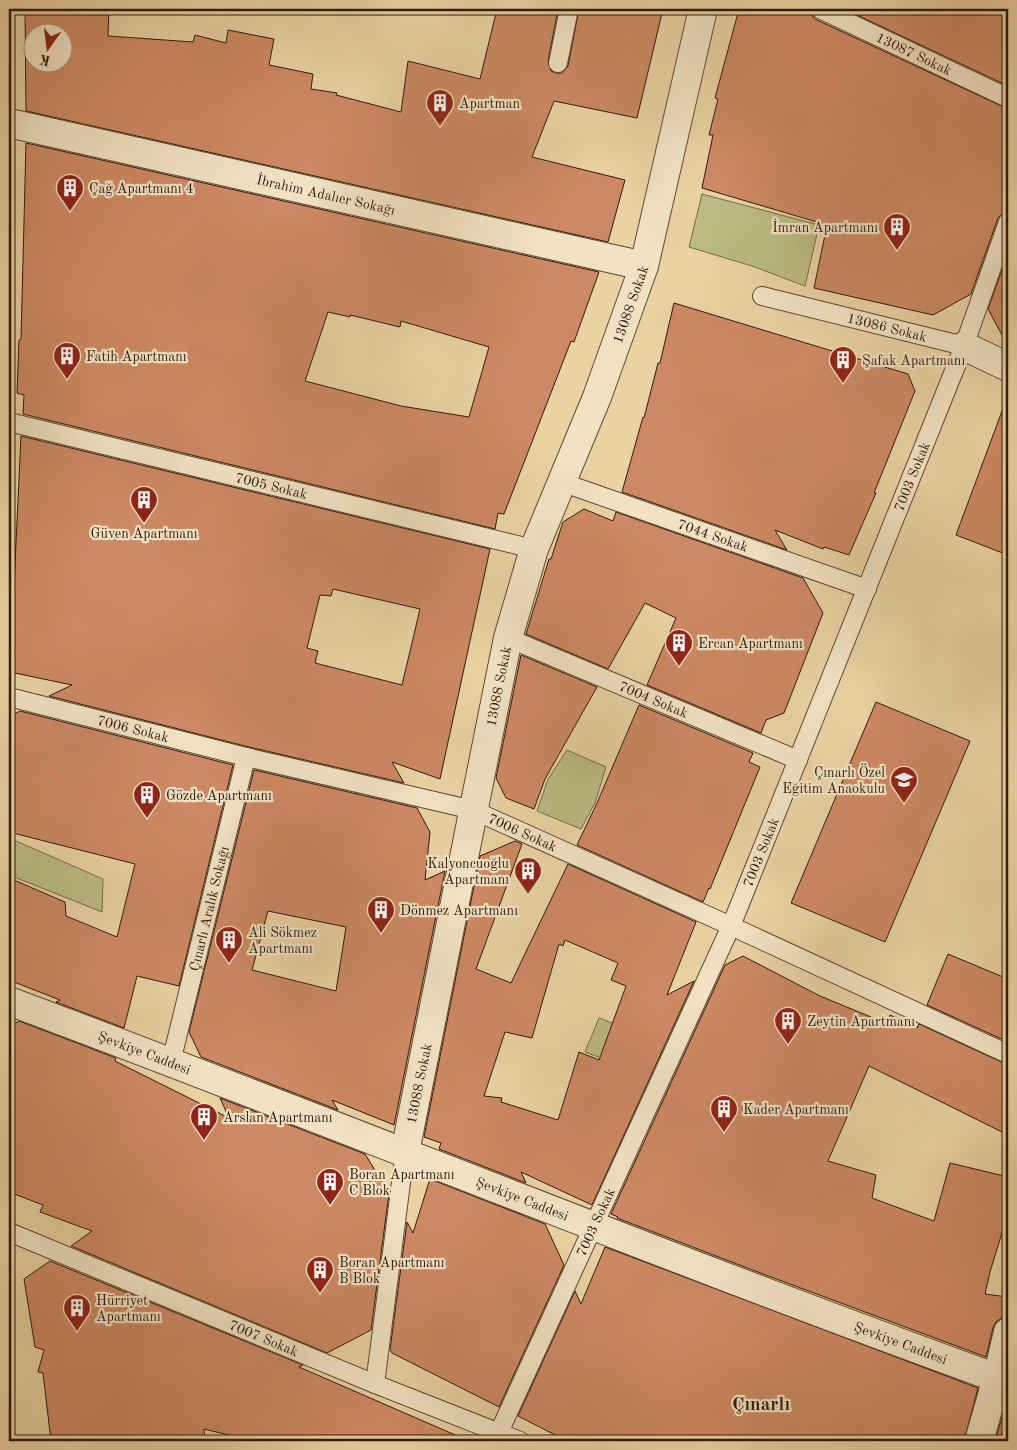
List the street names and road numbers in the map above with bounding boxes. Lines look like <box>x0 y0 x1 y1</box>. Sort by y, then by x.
street label: 13087 Sokak <box>874 31 953 78</box>
street label: İbrahim Adalıer Sokağı <box>255 170 397 218</box>
street label: 13088 Sokak <box>611 264 652 345</box>
street label: 13086 Sokak <box>846 311 928 345</box>
street label: 7003 Sokak <box>892 440 933 514</box>
street label: 7005 Sokak <box>234 471 309 502</box>
street label: 7044 Sokak <box>676 517 750 555</box>
street label: 13088 Sokak <box>484 645 514 728</box>
street label: 7004 Sokak <box>617 679 690 721</box>
street label: 7006 Sokak <box>95 714 170 745</box>
street label: 7006 Sokak <box>486 812 559 855</box>
street label: 7003 Sokak <box>741 816 782 889</box>
street label: Çınarlı Aralık Sokağı <box>188 845 232 973</box>
street label: Şevkiye Caddesi <box>96 1029 193 1077</box>
street label: 13088 Sokak <box>405 1042 435 1125</box>
street label: Şevkiye Caddesi <box>474 1175 570 1224</box>
street label: 7003 Sokak <box>575 1186 618 1259</box>
street label: 7007 Sokak <box>227 1318 300 1359</box>
street label: Şevkiye Caddesi <box>852 1320 949 1367</box>

